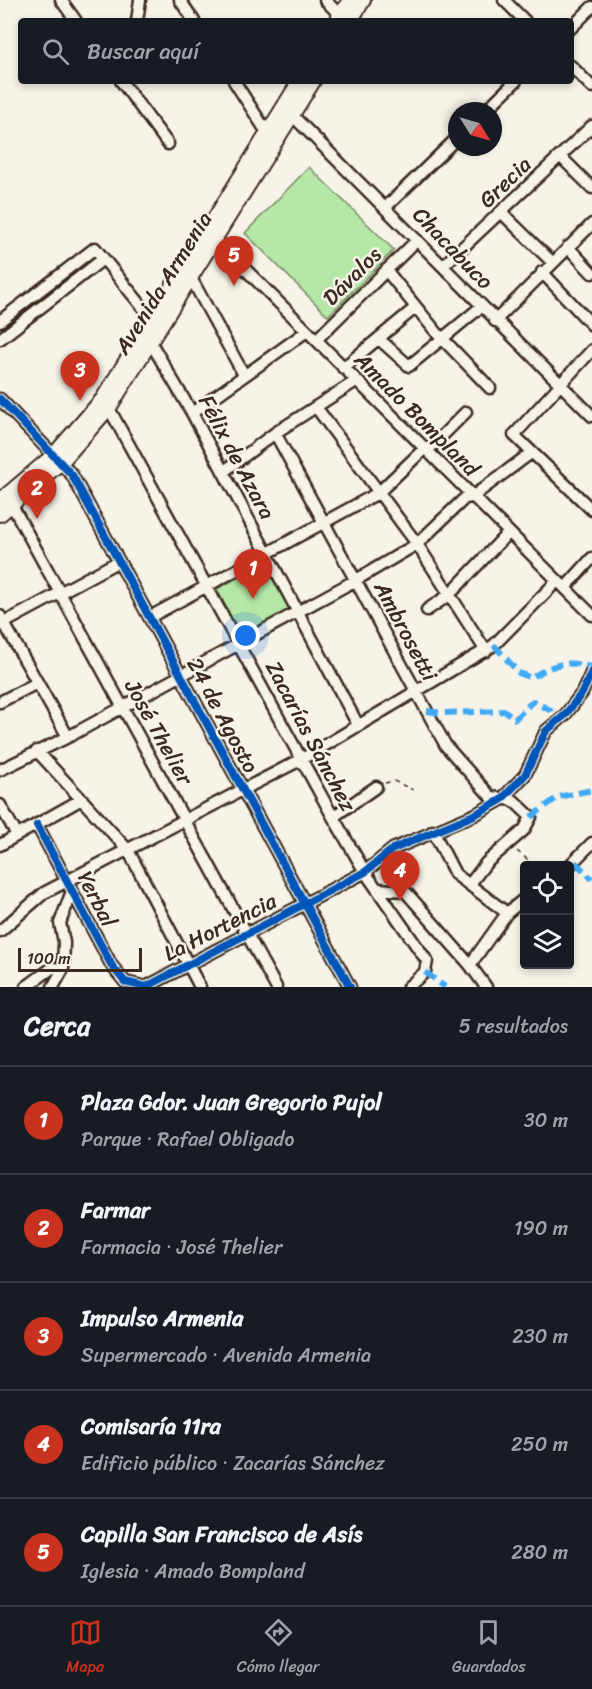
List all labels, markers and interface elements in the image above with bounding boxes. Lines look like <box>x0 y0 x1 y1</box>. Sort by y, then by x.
search box <box>18 18 574 84</box>
text: Buscar aquí <box>87 32 199 71</box>
icon: search <box>39 35 72 68</box>
north arrow <box>448 102 502 156</box>
street label: Grecia <box>469 146 541 218</box>
street label: Chacabuco <box>403 197 503 299</box>
street label: Avenida Armenia <box>103 204 223 363</box>
pin: 5 <box>214 236 254 286</box>
street label: Dávalos <box>313 237 391 315</box>
street label: Amado Bompland <box>344 341 490 487</box>
pin: 3 <box>60 352 100 401</box>
street label: Félix de Azara <box>188 387 286 527</box>
pin: 2 <box>18 470 57 519</box>
pin: 1 <box>234 550 272 599</box>
street label: Ambrosetti <box>363 573 449 689</box>
your location <box>231 621 260 650</box>
street label: 24 de Agosto <box>176 650 270 780</box>
street label: Zacarías Sánchez <box>255 653 368 819</box>
street label: José Thelier <box>113 671 205 794</box>
pin: 4 <box>380 852 420 901</box>
map controls <box>520 861 574 969</box>
button: locate <box>520 861 574 915</box>
street label: Yerbal <box>66 864 128 935</box>
street label: La Hortencia <box>156 881 284 972</box>
button: layers <box>520 915 574 969</box>
text: 100 m <box>27 944 71 973</box>
scale bar <box>18 945 142 972</box>
text: Cerca <box>24 1003 90 1049</box>
text: 5 resultados <box>459 1009 568 1044</box>
text: Plaza Gdor. Juan Gregorio Pujol <box>81 1083 382 1122</box>
text: 1 <box>39 1103 48 1138</box>
text: 30 m <box>524 1103 568 1138</box>
text: Parque · Rafael Obligado <box>81 1122 294 1157</box>
text: Farmar <box>81 1191 150 1230</box>
text: 2 <box>38 1211 49 1246</box>
text: 190 m <box>514 1211 568 1246</box>
text: Farmacia · José Thelier <box>81 1230 282 1265</box>
text: Impulso Armenia <box>81 1299 243 1338</box>
text: 3 <box>38 1319 49 1354</box>
text: 230 m <box>512 1319 568 1354</box>
text: Supermercado · Avenida Armenia <box>81 1338 371 1373</box>
text: Comisaría 11ra <box>81 1407 221 1446</box>
text: 4 <box>37 1427 50 1462</box>
text: 250 m <box>511 1427 568 1462</box>
text: Edificio público · Zacarías Sánchez <box>81 1446 385 1481</box>
text: Capilla San Francisco de Asís <box>81 1515 363 1554</box>
text: 5 <box>37 1535 50 1570</box>
text: 280 m <box>511 1535 568 1570</box>
text: Iglesia · Amado Bompland <box>81 1554 305 1589</box>
tab: Mapa <box>66 1616 104 1681</box>
tab: Cómo llegar <box>237 1616 319 1681</box>
tab: Guardados <box>452 1616 526 1681</box>

